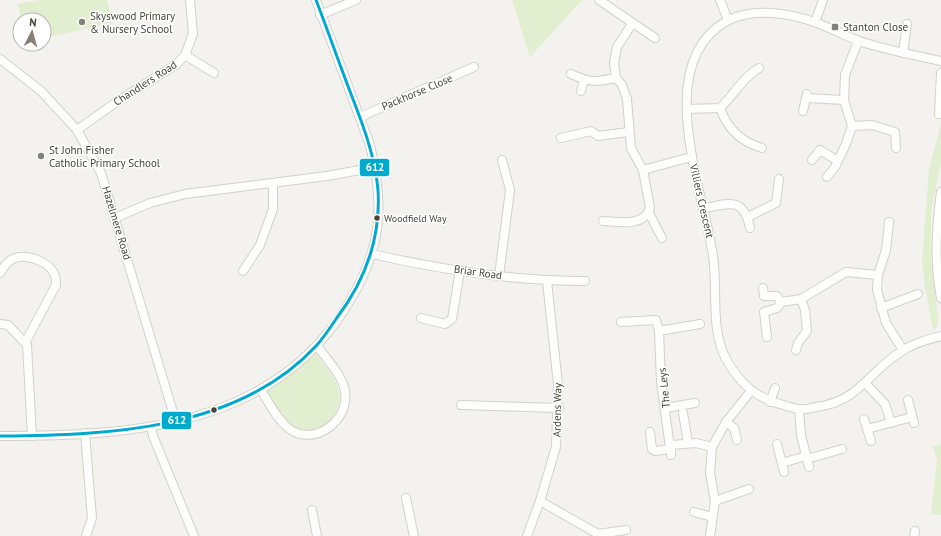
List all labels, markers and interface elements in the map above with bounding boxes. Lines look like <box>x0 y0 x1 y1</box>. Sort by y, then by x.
place label: Skyswood Primary & Nursery School <box>90 9 176 36</box>
north arrow <box>12 12 52 52</box>
text: N <box>29 15 37 29</box>
marker: Skyswood Primary & Nursery School <box>77 17 87 27</box>
place label: Stanton Close <box>843 20 909 34</box>
marker: Stanton Close <box>830 22 840 32</box>
street label: Chandlers Road <box>111 57 180 109</box>
street label: Packhorse Close <box>379 71 455 113</box>
place label: St John Fisher Catholic Primary School <box>49 143 161 170</box>
marker: St John Fisher Catholic Primary School <box>36 151 46 161</box>
line badge: 612 <box>359 158 390 177</box>
text: 612 <box>366 160 384 174</box>
street label: Villiers Crescent <box>686 162 717 240</box>
street label: Hazelmere Road <box>99 184 135 262</box>
place label: Woodfield Way <box>384 212 447 225</box>
marker: Woodfield Way <box>372 213 382 223</box>
street label: Briar Road <box>453 262 503 282</box>
street label: The Leys <box>655 367 673 409</box>
street label: Ardens Way <box>550 382 564 437</box>
unlabelled marker <box>209 405 219 415</box>
line badge: 612 <box>161 411 192 430</box>
text: 612 <box>168 413 186 427</box>

